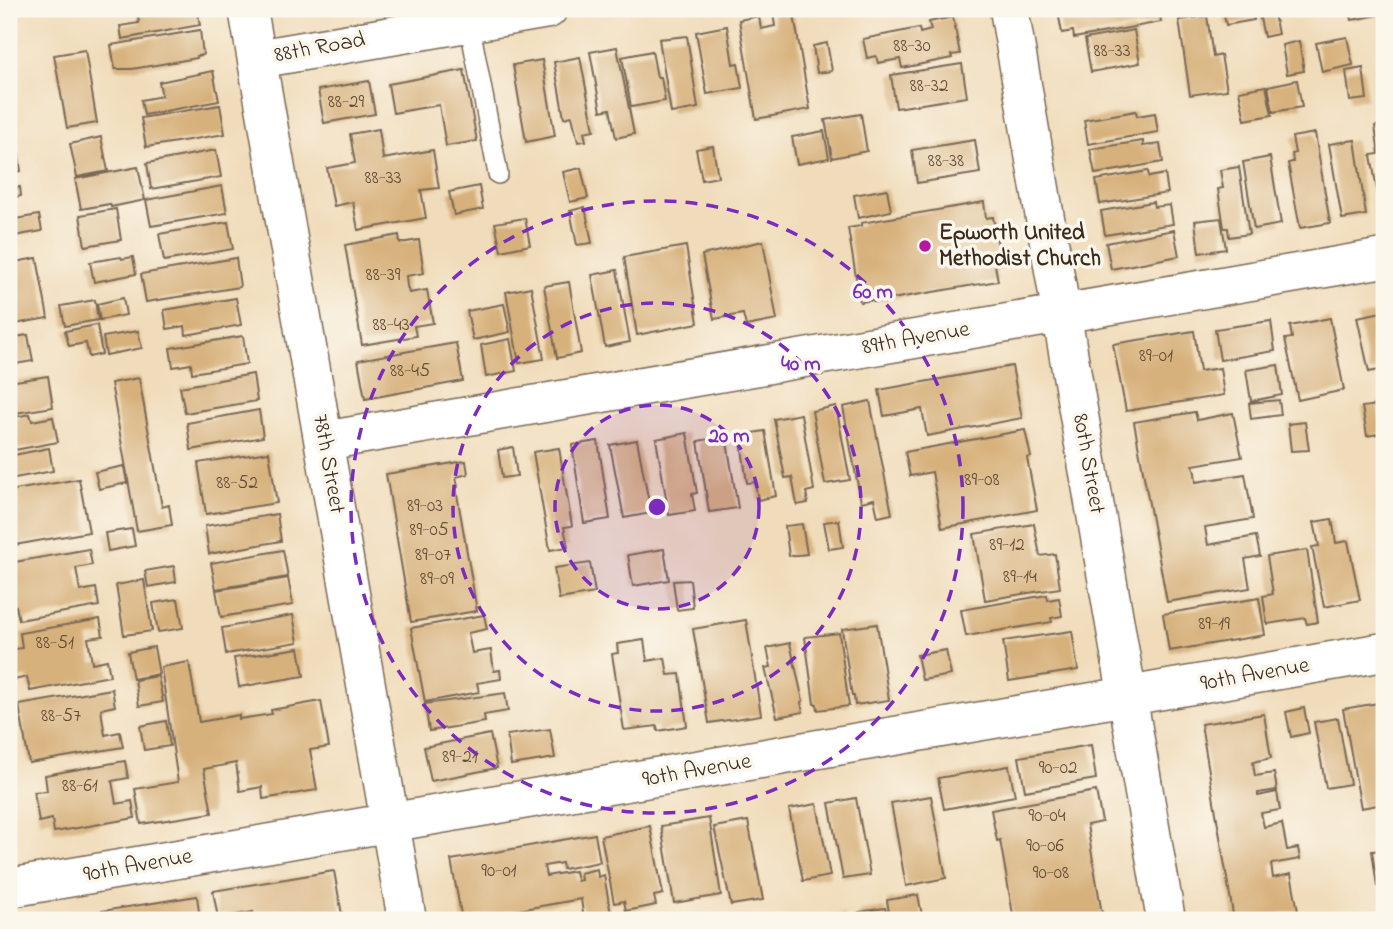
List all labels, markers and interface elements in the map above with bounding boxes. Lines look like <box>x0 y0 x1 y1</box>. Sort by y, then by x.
street label: 88th Road <box>272 24 368 72</box>
house number: 88-30 <box>893 33 931 60</box>
house number: 88-33 <box>1093 38 1131 65</box>
house number: 88-32 <box>910 73 948 100</box>
house number: 88-29 <box>328 89 365 116</box>
house number: 88-38 <box>928 148 964 175</box>
house number: 88-33 <box>364 165 402 192</box>
place label: Epworth United Methodist Church <box>939 217 1101 276</box>
marker: Epworth United Methodist Church <box>917 238 933 254</box>
house number: 88-39 <box>366 262 401 289</box>
text: 60 m <box>853 278 893 308</box>
house number: 88-43 <box>372 312 410 339</box>
street label: 89th Avenue <box>860 313 973 365</box>
house number: 89-01 <box>1139 343 1173 370</box>
text: 40 m <box>781 350 821 380</box>
house number: 88-45 <box>390 358 430 385</box>
street label: 80th Street <box>1063 411 1113 517</box>
street label: 78th Street <box>303 412 353 517</box>
text: 20 m <box>707 422 750 452</box>
house number: 89-08 <box>964 467 1000 494</box>
house number: 88-52 <box>216 470 258 497</box>
house number: 89-03 <box>407 493 443 520</box>
centre of rings <box>645 495 669 519</box>
house number: 89-05 <box>409 517 449 544</box>
house number: 89-12 <box>989 532 1025 559</box>
house number: 89-07 <box>415 542 451 569</box>
house number: 89-14 <box>1003 564 1037 591</box>
house number: 89-09 <box>420 566 454 593</box>
house number: 89-19 <box>1198 611 1230 638</box>
house number: 88-51 <box>36 630 74 657</box>
street label: 90th Avenue <box>1198 649 1313 701</box>
house number: 88-57 <box>41 703 81 730</box>
house number: 89-21 <box>442 744 478 771</box>
street label: 90th Avenue <box>640 745 755 797</box>
house number: 90-02 <box>1039 755 1077 782</box>
house number: 88-61 <box>62 773 98 800</box>
house number: 90-04 <box>1028 803 1066 830</box>
house number: 90-06 <box>1026 833 1064 860</box>
street label: 90th Avenue <box>81 840 196 892</box>
house number: 90-01 <box>481 858 517 885</box>
house number: 90-08 <box>1033 860 1069 887</box>

